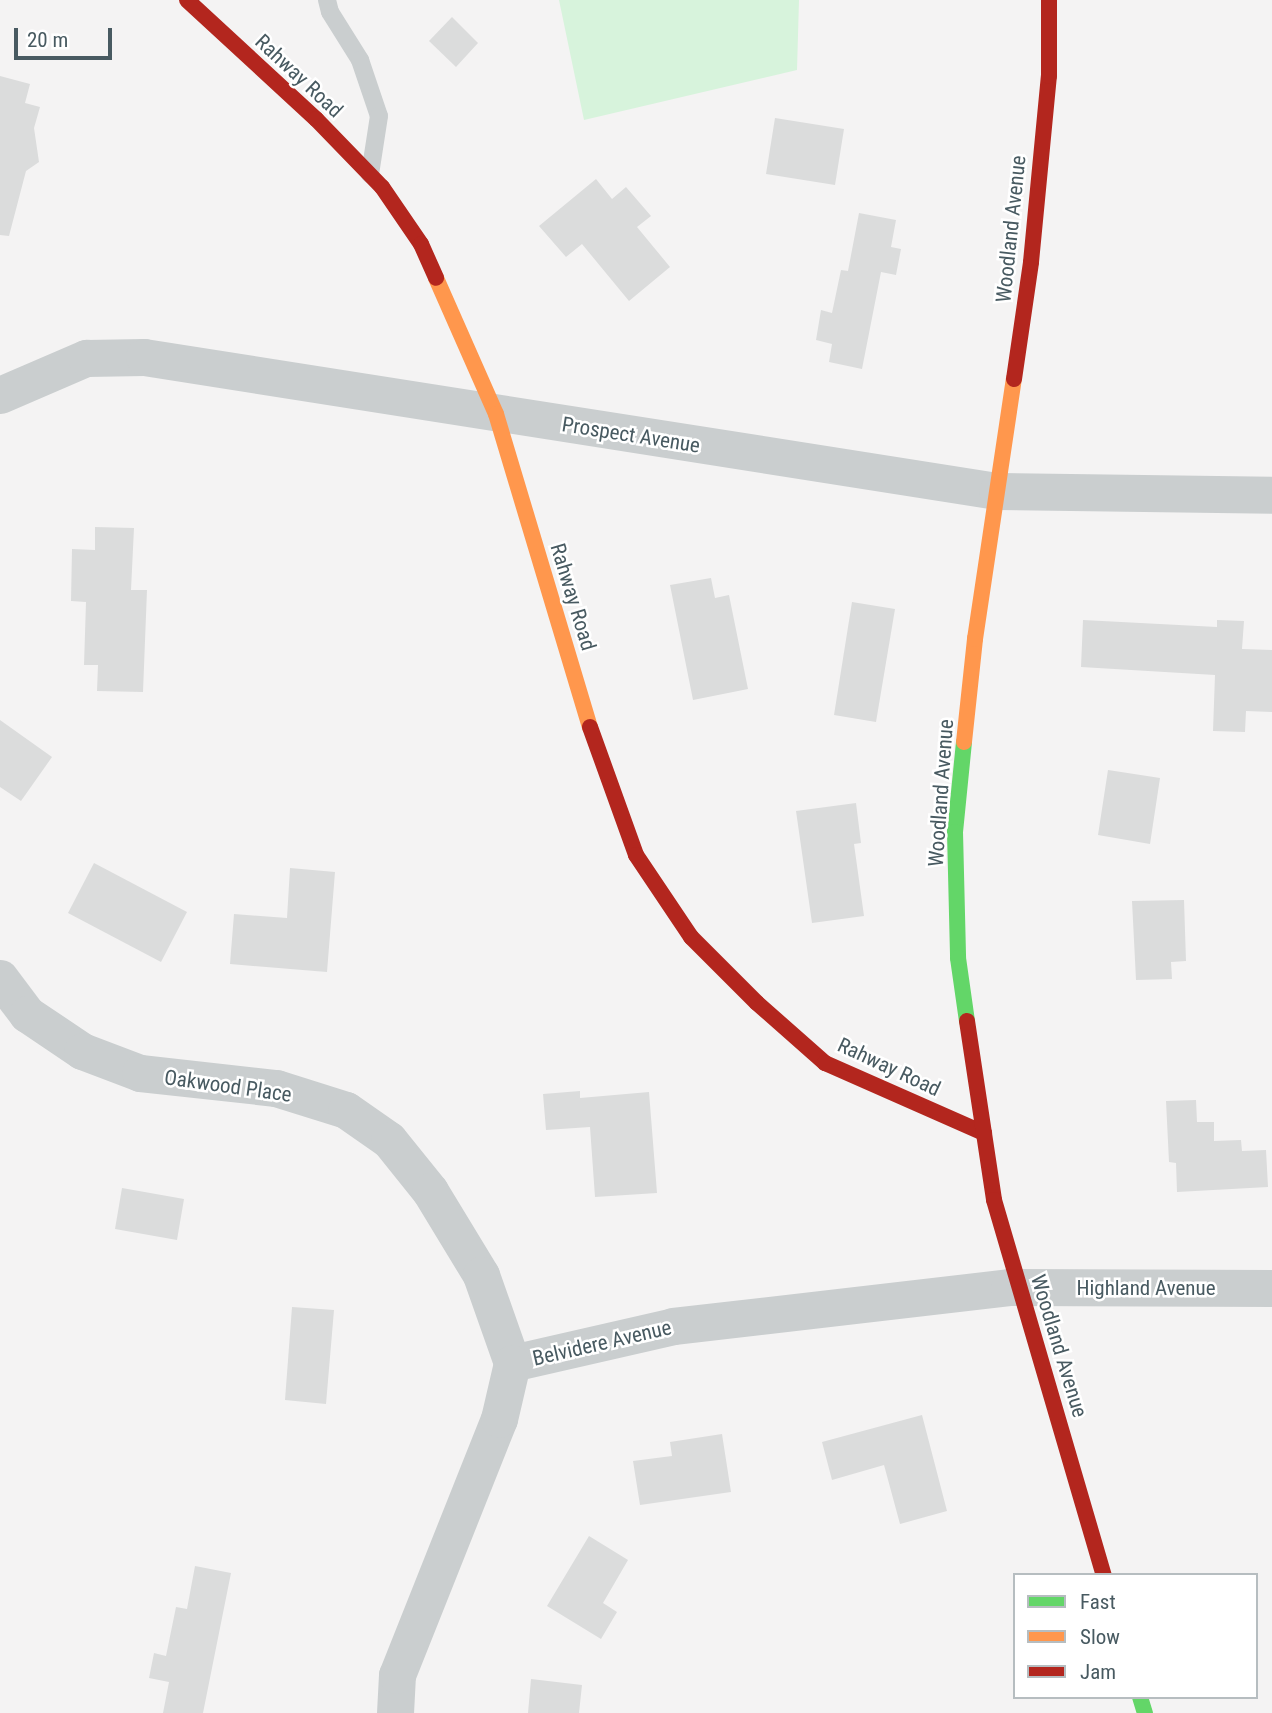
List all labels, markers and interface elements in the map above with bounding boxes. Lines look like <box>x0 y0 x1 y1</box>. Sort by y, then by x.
scale bar <box>18 14 116 58</box>
text: 20 m <box>27 28 68 52</box>
street label: Rahway Road <box>250 29 348 123</box>
street label: Woodland Avenue <box>991 154 1031 304</box>
street label: Prospect Avenue <box>560 412 702 458</box>
street label: Rahway Road <box>545 540 601 654</box>
street label: Woodland Avenue <box>923 718 959 868</box>
street label: Rahway Road <box>834 1032 944 1102</box>
street label: Oakwood Place <box>163 1065 293 1107</box>
street label: Woodland Avenue <box>1025 1272 1093 1420</box>
street label: Highland Avenue <box>1076 1275 1216 1301</box>
street label: Belvidere Avenue <box>530 1315 674 1371</box>
legend <box>1013 1573 1258 1699</box>
text: Fast <box>1080 1590 1116 1614</box>
text: Slow <box>1080 1625 1120 1649</box>
text: Jam <box>1080 1660 1116 1684</box>

